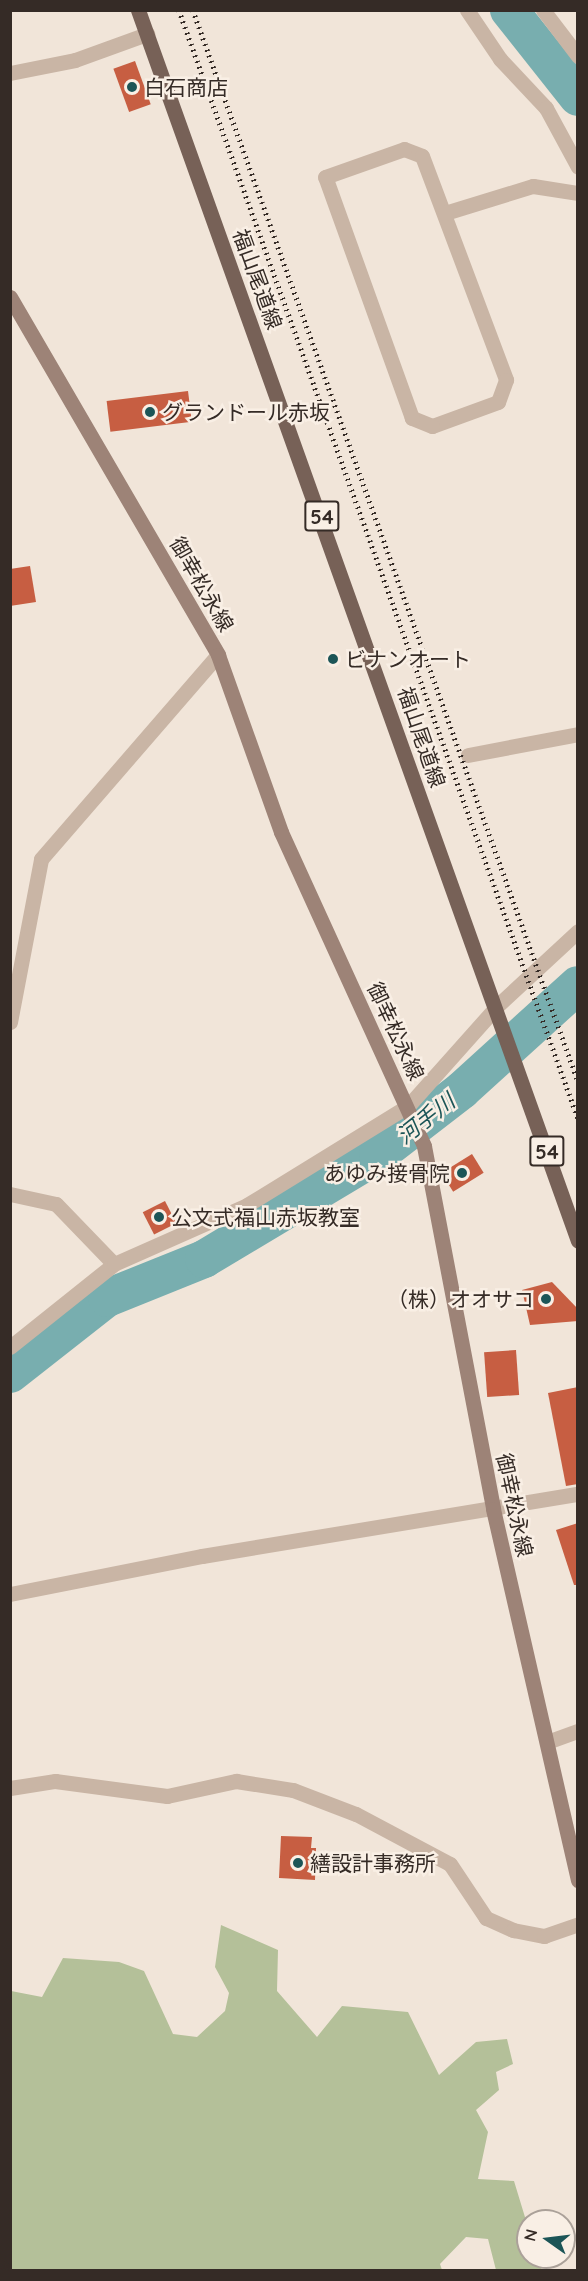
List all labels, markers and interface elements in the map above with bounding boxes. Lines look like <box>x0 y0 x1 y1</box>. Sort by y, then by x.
place label: 白石商店 <box>144 74 228 100</box>
marker: 白石商店 <box>125 80 139 94</box>
street label: 福山尾道線 <box>228 225 288 333</box>
place label: グランドール赤坂 <box>162 399 330 425</box>
marker: グランドール赤坂 <box>143 405 157 419</box>
road number: 54 <box>304 499 340 533</box>
street label: 御幸松永線 <box>165 532 239 636</box>
place label: ビナンオート <box>345 646 471 672</box>
marker: ビナンオート <box>326 652 340 666</box>
street label: 福山尾道線 <box>393 683 451 791</box>
street label: 御幸松永線 <box>362 978 430 1084</box>
water label: 河手川 <box>392 1088 460 1150</box>
road number: 54 <box>529 1134 565 1168</box>
place label: あゆみ接骨院 <box>324 1160 450 1186</box>
marker: あゆみ接骨院 <box>455 1166 469 1180</box>
place label: 公文式福山赤坂教室 <box>171 1204 360 1230</box>
marker: 公文式福山赤坂教室 <box>152 1210 166 1224</box>
place label: （株）オオサコ <box>387 1286 534 1312</box>
marker: （株）オオサコ <box>539 1292 553 1306</box>
street label: 御幸松永線 <box>492 1451 538 1559</box>
place label: 繕設計事務所 <box>310 1850 436 1876</box>
marker: 繕設計事務所 <box>291 1856 305 1870</box>
north arrow <box>516 2209 576 2269</box>
text: N <box>519 2227 542 2243</box>

